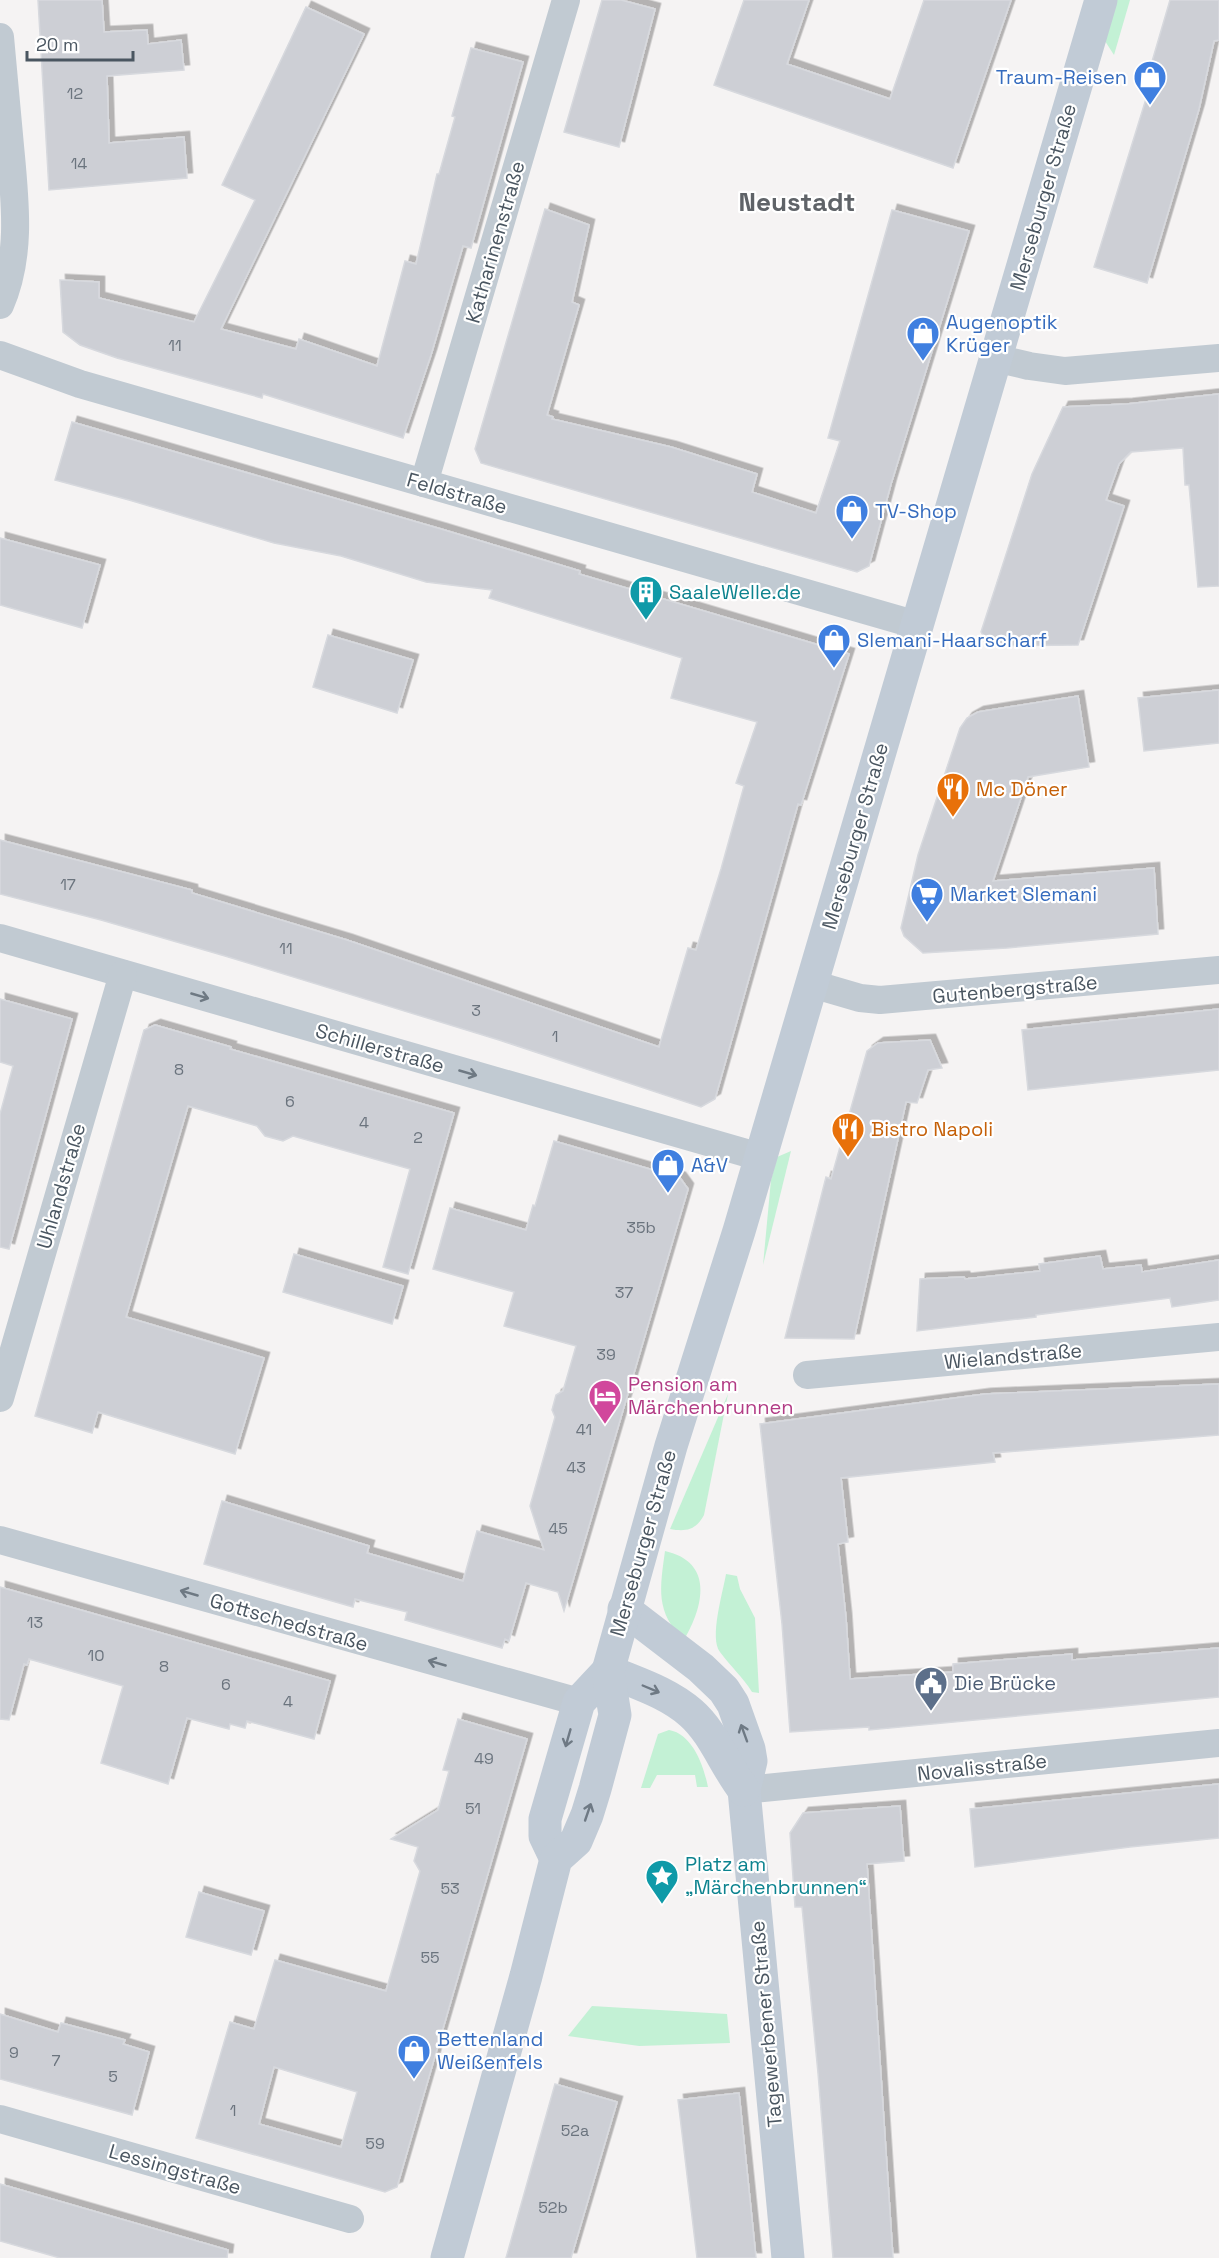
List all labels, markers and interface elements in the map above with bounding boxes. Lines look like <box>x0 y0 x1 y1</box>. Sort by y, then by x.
scale bar <box>27 24 134 62</box>
text: 20 m <box>36 33 79 56</box>
shop icon: Traum-Reisen <box>1132 59 1168 106</box>
place label: Traum-Reisen <box>996 64 1127 90</box>
house number: 12 <box>67 83 83 104</box>
street label: Merseburger Straße <box>1004 101 1082 293</box>
house number: 14 <box>71 153 87 174</box>
street label: Katharinenstraße <box>459 158 531 326</box>
district label: Neustadt <box>739 185 855 219</box>
place label: Augenoptik Krüger <box>946 309 1058 358</box>
shop icon: Augenoptik Krüger <box>905 315 941 362</box>
house number: 11 <box>168 335 182 356</box>
street label: Feldstraße <box>404 466 510 520</box>
shop icon: TV-Shop <box>834 493 870 540</box>
place label: TV-Shop <box>875 498 957 524</box>
building icon: SaaleWelle.de <box>628 574 664 621</box>
place label: SaaleWelle.de <box>669 579 801 605</box>
shop icon: Slemani-Haarscharf <box>816 622 852 669</box>
place label: Slemani-Haarscharf <box>857 627 1047 653</box>
street label: Merseburger Straße <box>816 740 894 932</box>
restaurant icon: Mc Döner <box>935 771 971 818</box>
place label: Mc Döner <box>976 776 1068 802</box>
house number: 17 <box>60 874 76 895</box>
supermarket icon: Market Slemani <box>909 876 945 923</box>
place label: Market Slemani <box>950 881 1097 907</box>
house number: 11 <box>279 938 293 959</box>
street label: Gutenbergstraße <box>931 969 1099 1009</box>
one-way arrow <box>190 991 209 1002</box>
house number: 3 <box>471 1000 481 1021</box>
street label: Schillerstraße <box>313 1017 447 1079</box>
house number: 1 <box>552 1026 558 1047</box>
house number: 8 <box>174 1059 184 1080</box>
one-way arrow <box>458 1068 477 1079</box>
house number: 6 <box>285 1091 295 1112</box>
restaurant icon: Bistro Napoli <box>830 1111 866 1158</box>
house number: 4 <box>359 1112 369 1133</box>
place label: Bistro Napoli <box>871 1116 993 1142</box>
street label: Uhlandstraße <box>31 1120 91 1252</box>
house number: 2 <box>413 1127 423 1148</box>
shop icon: A&V <box>650 1147 686 1194</box>
place label: A&V <box>691 1152 728 1178</box>
house number: 35b <box>626 1217 656 1238</box>
house number: 37 <box>615 1282 633 1303</box>
street label: Wielandstraße <box>943 1337 1083 1375</box>
house number: 39 <box>596 1344 616 1365</box>
place label: Pension am Märchenbrunnen <box>628 1371 794 1420</box>
hotel icon: Pension am Märchenbrunnen <box>587 1378 623 1425</box>
house number: 41 <box>576 1419 592 1440</box>
street label: Merseburger Straße <box>604 1447 682 1639</box>
house number: 43 <box>566 1457 586 1478</box>
house number: 45 <box>548 1518 568 1539</box>
one-way arrow <box>180 1587 199 1598</box>
street label: Gottschedstraße <box>207 1587 371 1657</box>
house number: 13 <box>27 1612 43 1633</box>
house number: 10 <box>88 1645 104 1666</box>
house number: 8 <box>159 1656 169 1677</box>
one-way arrow <box>428 1657 447 1669</box>
public building icon: Die Brücke <box>913 1665 949 1712</box>
place label: Die Brücke <box>954 1670 1056 1696</box>
house number: 6 <box>221 1674 231 1695</box>
one-way arrow <box>641 1684 660 1695</box>
house number: 4 <box>283 1691 293 1712</box>
one-way arrow <box>737 1724 748 1743</box>
one-way arrow <box>562 1728 573 1747</box>
street label: Novalisstraße <box>916 1747 1048 1787</box>
house number: 49 <box>474 1748 494 1769</box>
house number: 51 <box>465 1798 481 1819</box>
one-way arrow <box>583 1803 594 1822</box>
place label: Platz am „Märchenbrunnen“ <box>685 1851 867 1900</box>
place icon: Platz am „Märchenbrunnen“ <box>644 1858 680 1905</box>
house number: 53 <box>440 1878 460 1899</box>
street label: Tagewerbener Straße <box>744 1920 788 2128</box>
house number: 55 <box>420 1947 440 1968</box>
place label: Bettenland Weißenfels <box>437 2026 543 2075</box>
shop icon: Bettenland Weißenfels <box>396 2033 432 2080</box>
house number: 9 <box>9 2042 19 2063</box>
house number: 7 <box>51 2050 61 2071</box>
house number: 5 <box>108 2066 118 2087</box>
house number: 1 <box>230 2100 236 2121</box>
house number: 52a <box>561 2120 589 2141</box>
house number: 59 <box>365 2133 385 2154</box>
street label: Lessingstraße <box>106 2138 244 2200</box>
house number: 52b <box>538 2197 568 2218</box>

